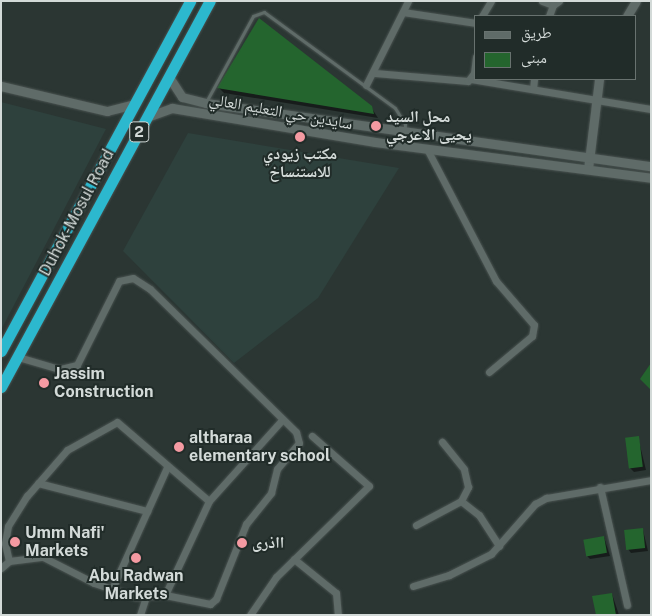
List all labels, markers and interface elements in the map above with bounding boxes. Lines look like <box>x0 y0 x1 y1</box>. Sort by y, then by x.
legend <box>474 15 637 80</box>
text: طريق <box>521 24 552 41</box>
text: مبنى <box>521 49 547 66</box>
street label: سايدين حي التعليم العالي <box>208 90 354 134</box>
place label: محل السيد يحيى الاعرجي <box>386 107 472 145</box>
road number: 2 <box>129 120 149 144</box>
marker: محل السيد يحيى الاعرجي <box>370 120 382 132</box>
marker: مكتب زيودي للاستنساخ <box>294 131 306 143</box>
place label: مكتب زيودي للاستنساخ <box>263 144 337 182</box>
street label: Duhok-Mosul Road <box>36 146 118 280</box>
place label: Jassim Construction <box>54 364 153 402</box>
marker: Jassim Construction <box>38 377 50 389</box>
place label: altharaa elementary school <box>189 428 330 466</box>
marker: altharaa elementary school <box>173 441 185 453</box>
place label: Umm Nafi' Markets <box>25 523 105 561</box>
place label: ااذرى <box>252 533 284 553</box>
marker: Umm Nafi' Markets <box>9 536 21 548</box>
marker: ااذرى <box>236 537 248 549</box>
marker: Abu Radwan Markets <box>130 552 142 564</box>
place label: Abu Radwan Markets <box>88 566 184 604</box>

